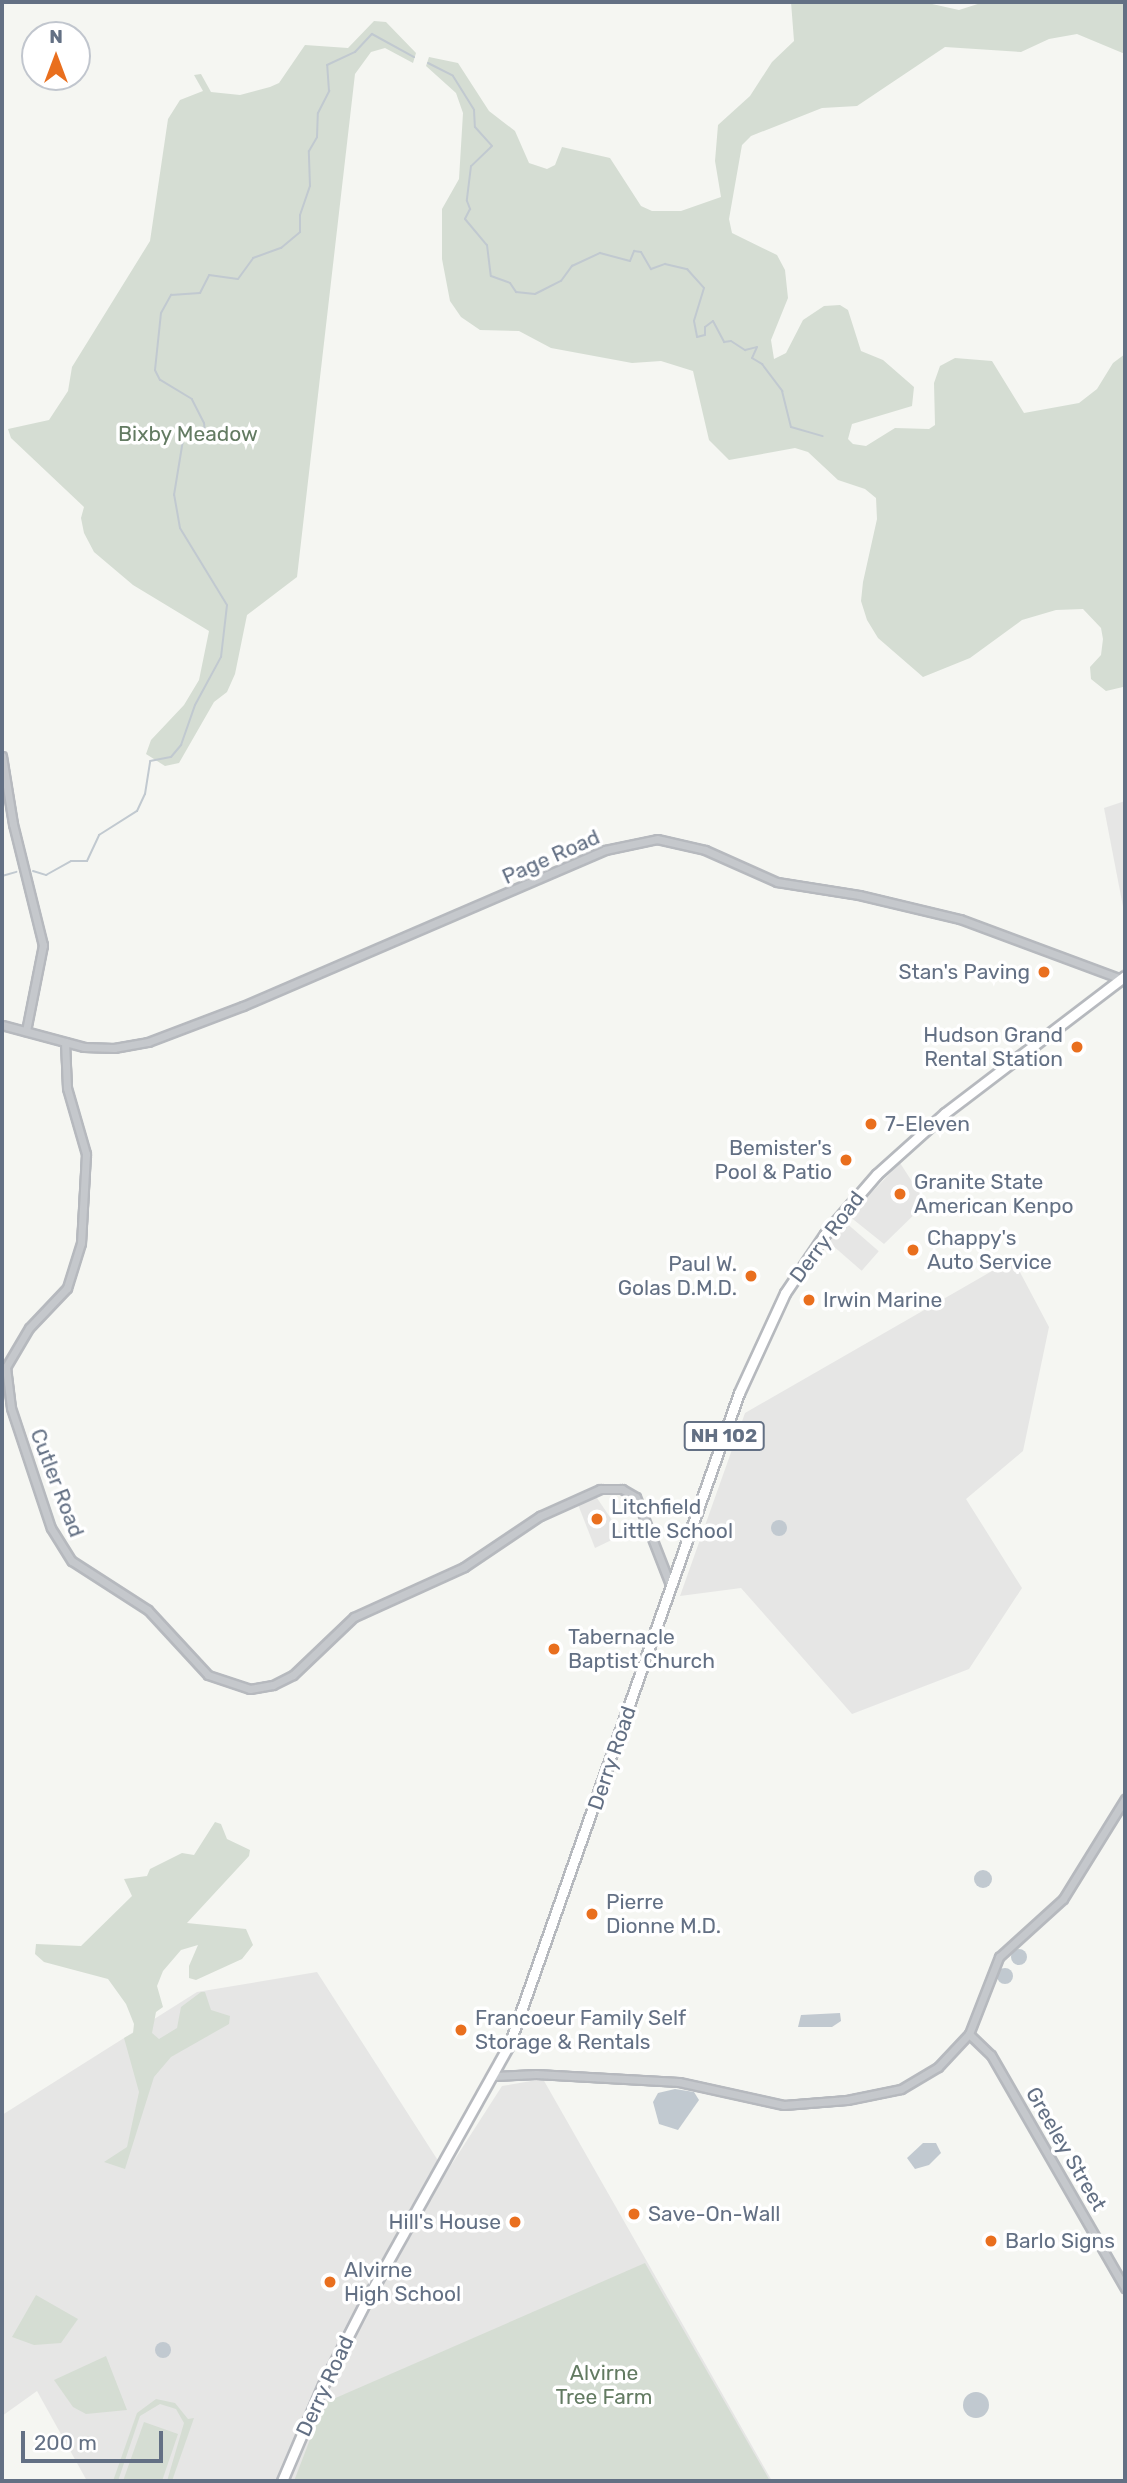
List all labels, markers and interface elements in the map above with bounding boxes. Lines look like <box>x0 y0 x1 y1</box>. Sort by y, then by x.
north arrow <box>21 21 91 91</box>
text: N <box>49 25 63 48</box>
park label: Bixby Meadow <box>118 421 258 447</box>
street label: Page Road <box>498 824 604 890</box>
place label: Stan's Paving <box>898 959 1030 985</box>
marker: Stan's Paving <box>1036 964 1052 980</box>
place label: Hudson Grand Rental Station <box>923 1022 1063 1072</box>
marker: Hudson Grand Rental Station <box>1069 1039 1085 1055</box>
place label: 7-Eleven <box>885 1111 970 1137</box>
marker: 7-Eleven <box>863 1116 879 1132</box>
place label: Bemister's Pool & Patio <box>714 1135 832 1185</box>
marker: Bemister's Pool & Patio <box>838 1152 854 1168</box>
place label: Granite State American Kenpo <box>914 1169 1074 1219</box>
street label: Derry Road <box>784 1186 870 1288</box>
marker: Granite State American Kenpo <box>892 1186 908 1202</box>
place label: Chappy's Auto Service <box>927 1225 1052 1275</box>
marker: Chappy's Auto Service <box>905 1242 921 1258</box>
place label: Paul W. Golas D.M.D. <box>618 1251 737 1301</box>
marker: Paul W. Golas D.M.D. <box>743 1268 759 1284</box>
place label: Irwin Marine <box>823 1287 942 1313</box>
marker: Irwin Marine <box>801 1292 817 1308</box>
road number: NH 102 <box>682 1420 766 1452</box>
street label: Cutler Road <box>25 1425 89 1541</box>
place label: Litchfield Little School <box>611 1494 733 1544</box>
marker: Litchfield Little School <box>589 1511 605 1527</box>
place label: Tabernacle Baptist Church <box>568 1624 715 1674</box>
marker: Tabernacle Baptist Church <box>546 1641 562 1657</box>
street label: Derry Road <box>582 1703 642 1813</box>
place label: Pierre Dionne M.D. <box>606 1889 721 1939</box>
marker: Pierre Dionne M.D. <box>584 1906 600 1922</box>
place label: Francoeur Family Self Storage & Rentals <box>475 2005 687 2055</box>
marker: Francoeur Family Self Storage & Rentals <box>453 2022 469 2038</box>
street label: Greeley Street <box>1020 2082 1112 2216</box>
place label: Save-On-Wall <box>648 2201 780 2227</box>
marker: Save-On-Wall <box>626 2206 642 2222</box>
place label: Hill's House <box>389 2209 501 2235</box>
marker: Hill's House <box>507 2214 523 2230</box>
place label: Barlo Signs <box>1005 2228 1115 2254</box>
marker: Barlo Signs <box>983 2233 999 2249</box>
place label: Alvirne High School <box>344 2257 461 2307</box>
marker: Alvirne High School <box>322 2274 338 2290</box>
street label: Derry Road <box>291 2331 359 2441</box>
park label: Alvirne Tree Farm <box>556 2360 652 2410</box>
scale bar <box>24 2416 166 2460</box>
text: 200 m <box>34 2430 97 2455</box>

